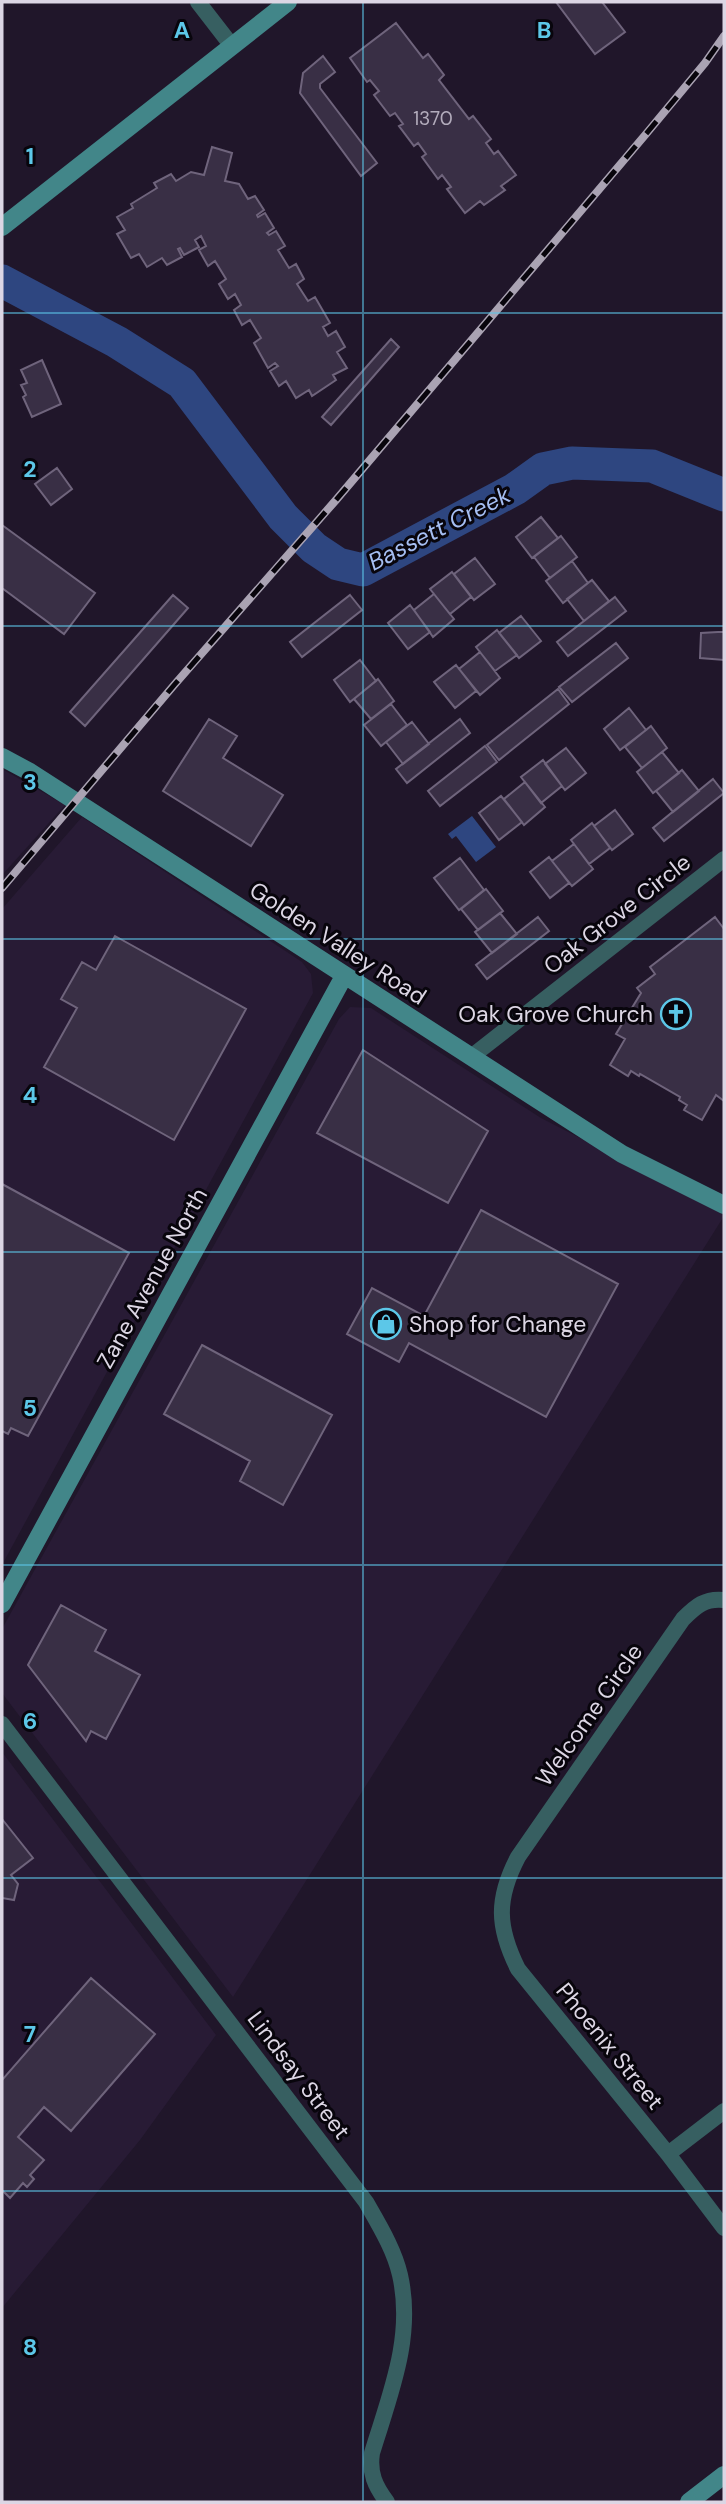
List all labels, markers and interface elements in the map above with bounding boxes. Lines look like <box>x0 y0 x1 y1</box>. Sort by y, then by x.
text: A <box>174 15 190 45</box>
text: B <box>537 15 551 45</box>
house number: 1370 <box>413 106 453 131</box>
text: 1 <box>26 141 34 171</box>
text: 2 <box>23 454 37 484</box>
water label: Bassett Creek <box>362 478 516 577</box>
text: 3 <box>23 767 37 797</box>
street label: Oak Grove Circle <box>537 847 697 981</box>
street label: Golden Valley Road <box>244 875 432 1011</box>
church icon: Oak Grove Church <box>659 997 693 1031</box>
place label: Oak Grove Church <box>458 999 653 1029</box>
text: 4 <box>23 1080 38 1110</box>
street label: Zane Avenue North <box>90 1182 214 1374</box>
shop icon: Shop for Change <box>369 1307 403 1341</box>
place label: Shop for Change <box>409 1309 586 1339</box>
text: 5 <box>23 1393 37 1423</box>
street label: Welcome Circle <box>529 1638 649 1792</box>
text: 6 <box>23 1706 37 1736</box>
street label: Phoenix Street <box>550 1976 670 2116</box>
street label: Lindsay Street <box>241 2005 357 2145</box>
text: 7 <box>24 2019 36 2049</box>
text: 8 <box>23 2332 37 2362</box>

